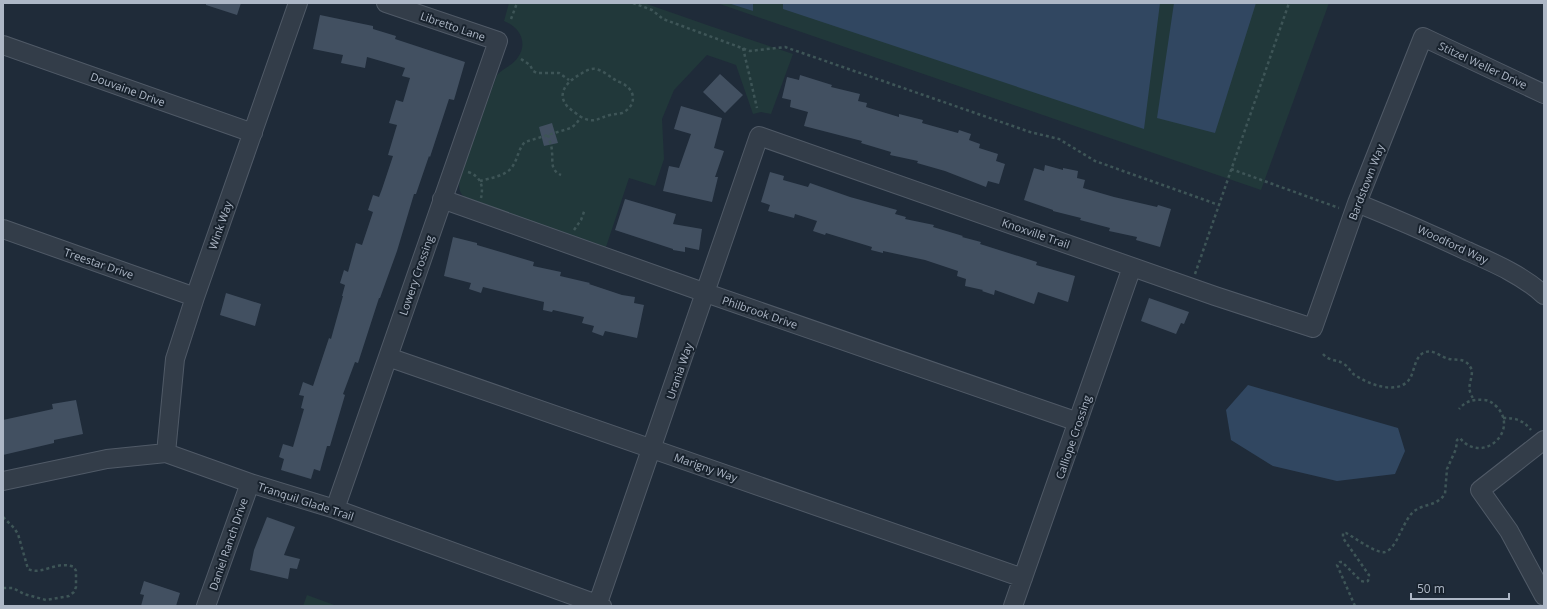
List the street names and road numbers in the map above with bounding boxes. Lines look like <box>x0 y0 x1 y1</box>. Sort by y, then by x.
street label: Libretto Lane <box>418 8 488 44</box>
street label: Stitzel Weller Drive <box>1436 38 1530 92</box>
street label: Douvaine Drive <box>89 69 167 109</box>
street label: Bardstown Way <box>1345 141 1388 222</box>
street label: Wink Way <box>205 198 235 251</box>
street label: Knoxville Trail <box>1000 214 1072 252</box>
street label: Woodford Way <box>1415 221 1491 267</box>
street label: Lowery Crossing <box>395 233 437 317</box>
street label: Treestar Drive <box>62 244 136 282</box>
street label: Philbrook Drive <box>720 292 800 332</box>
street label: Urania Way <box>662 340 696 401</box>
street label: Calliope Crossing <box>1052 393 1094 481</box>
street label: Marigny Way <box>672 449 740 485</box>
street label: Tranquil Glade Trail <box>256 478 356 524</box>
street label: Daniel Ranch Drive <box>205 496 251 592</box>

